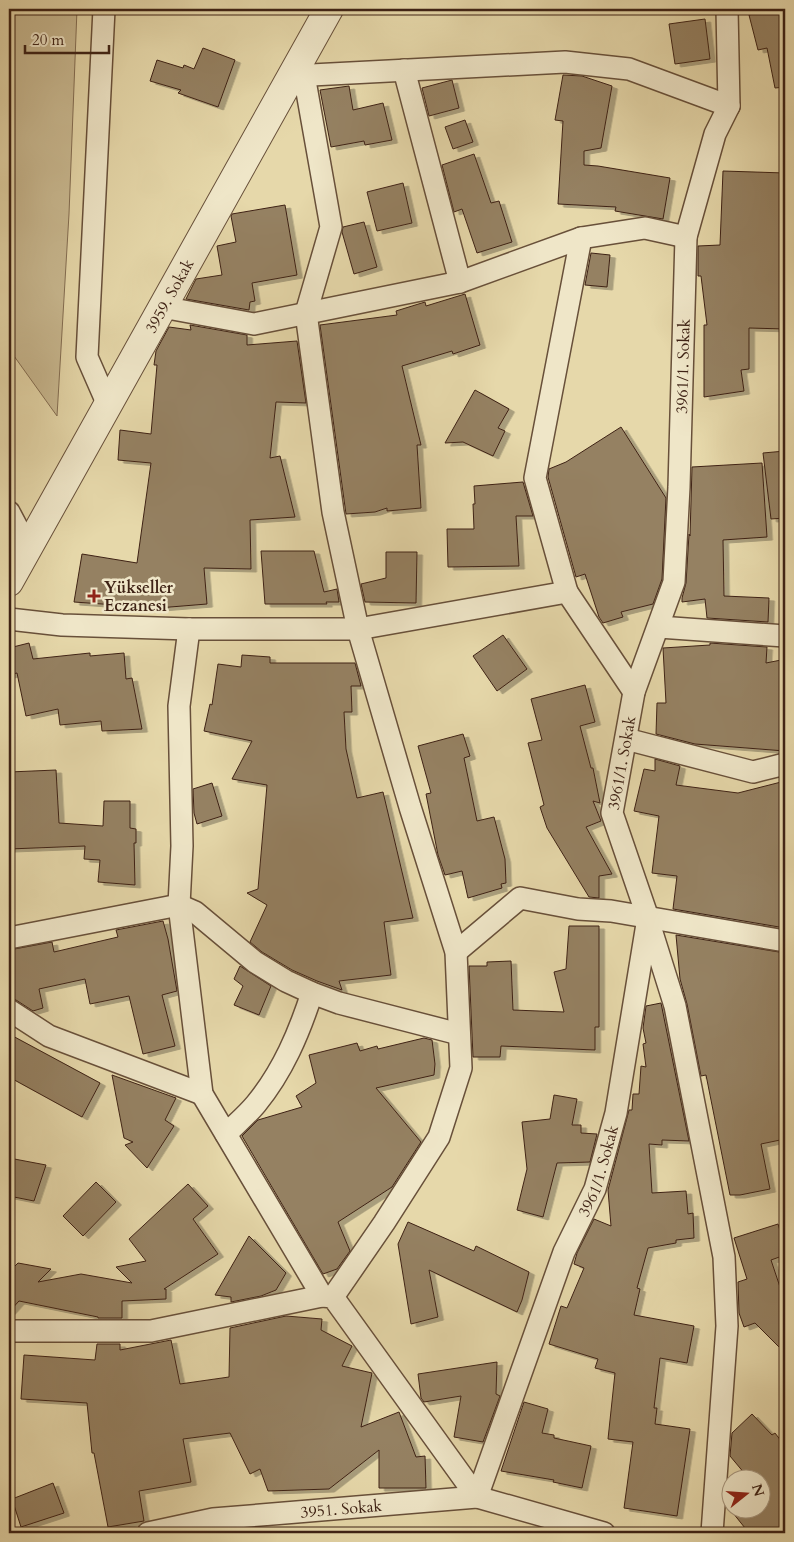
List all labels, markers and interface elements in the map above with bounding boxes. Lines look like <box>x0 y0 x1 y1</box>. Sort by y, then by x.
scale bar <box>25 22 109 54</box>
text: 20 m <box>32 30 64 50</box>
street label: 3959. Sokak <box>140 255 200 337</box>
street label: 3961/1. Sokak <box>671 318 696 414</box>
place label: Yükseller Eczanesi <box>104 577 174 617</box>
marker: Yükseller Eczanesi <box>88 590 100 602</box>
street label: 3961/1. Sokak <box>603 714 642 812</box>
street label: 3961/1. Sokak <box>573 1122 624 1221</box>
north arrow <box>722 1470 772 1520</box>
text: N <box>747 1482 769 1499</box>
street label: 3951. Sokak <box>299 1495 383 1524</box>

